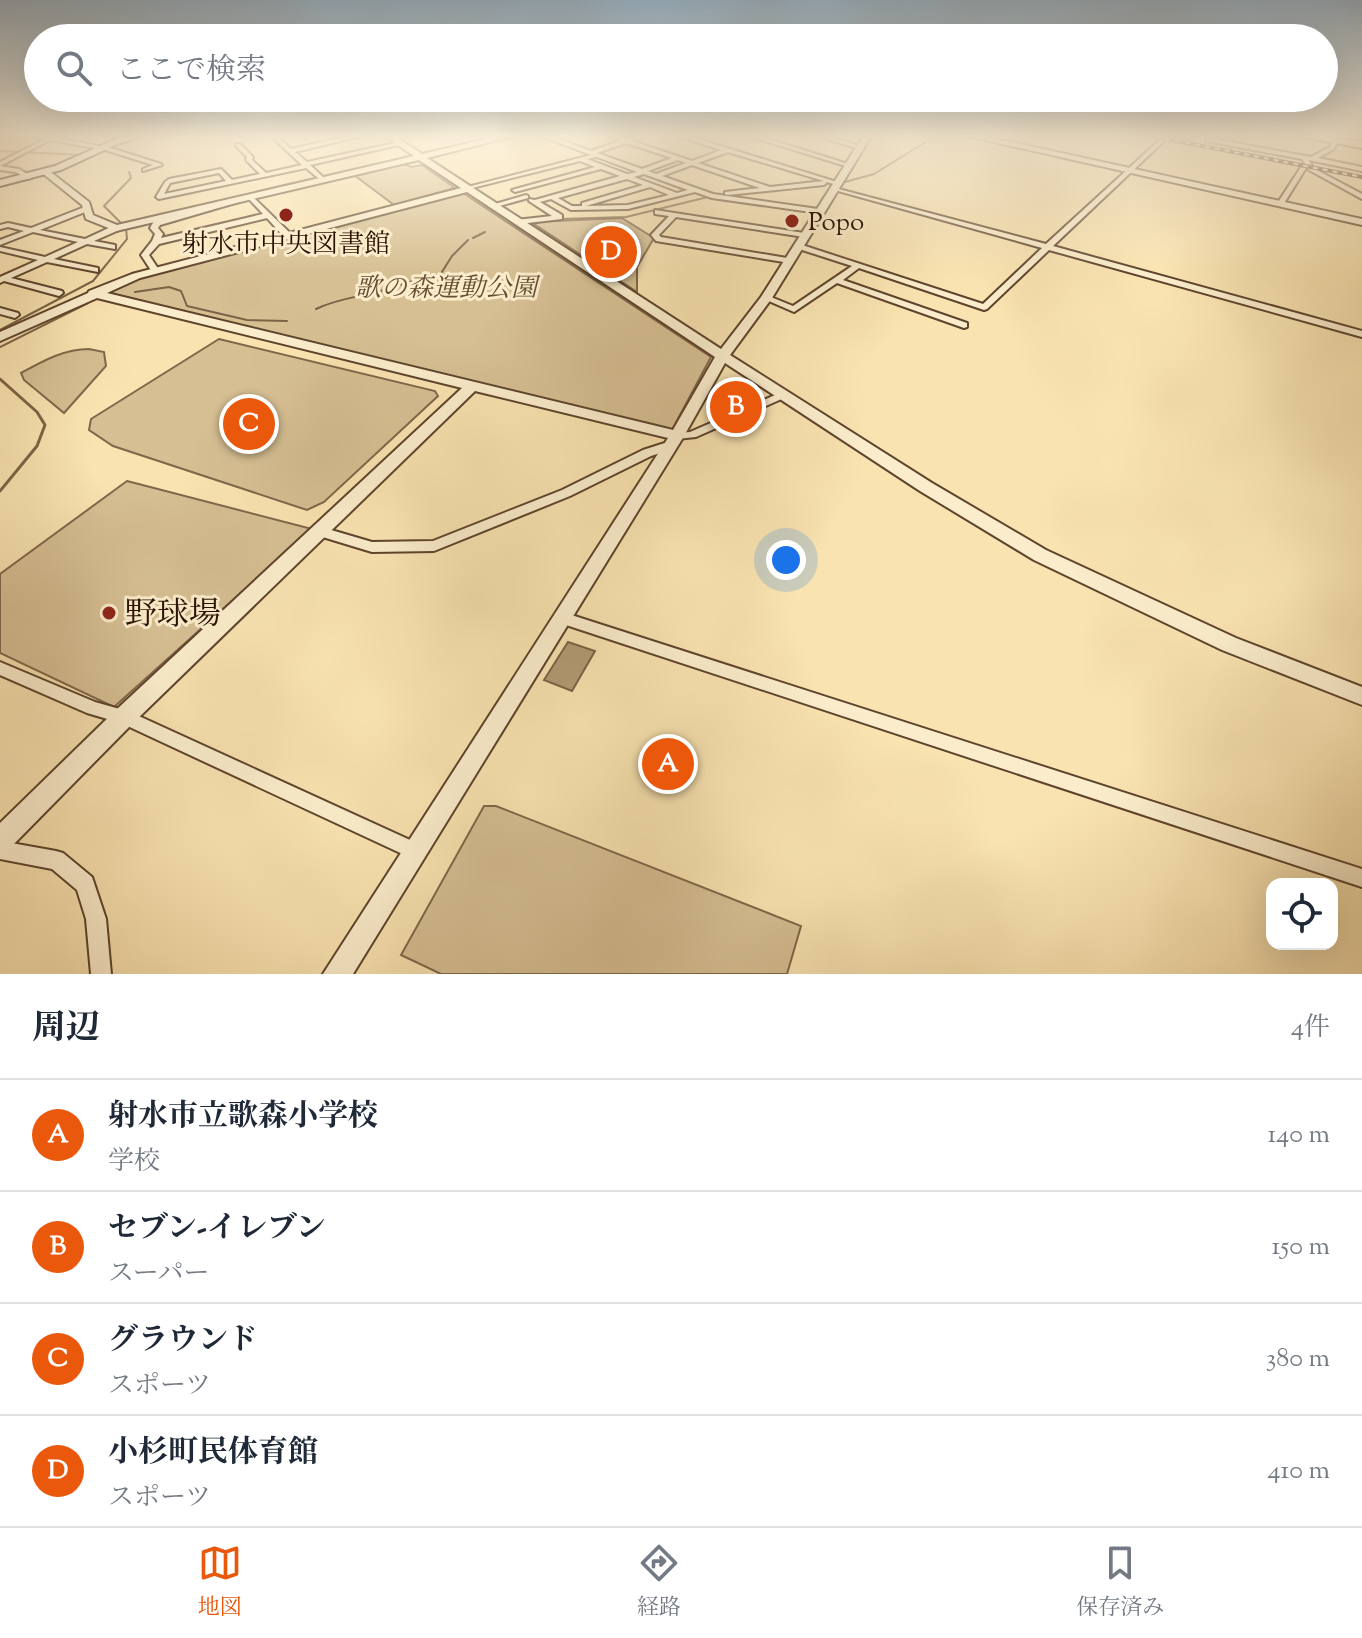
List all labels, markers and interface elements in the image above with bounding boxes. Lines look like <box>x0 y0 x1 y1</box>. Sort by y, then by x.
search box <box>24 24 1338 112</box>
icon: search <box>52 46 96 90</box>
text: ここで検索 <box>116 50 266 93</box>
place label: Popo <box>808 205 864 242</box>
marker: 射水市中央図書館 <box>277 206 295 224</box>
marker: Popo <box>783 212 801 230</box>
pin: D <box>585 222 637 282</box>
place label: 射水市中央図書館 <box>182 227 390 264</box>
park label: 歌の森運動公園 <box>355 271 541 308</box>
pin: B <box>710 377 762 437</box>
pin: C <box>223 394 275 454</box>
your location <box>766 540 806 580</box>
place label: 野球場 <box>125 593 221 639</box>
marker: 野球場 <box>100 604 118 622</box>
pin: A <box>642 734 694 794</box>
map controls <box>1266 878 1338 950</box>
button: locate <box>1266 878 1338 950</box>
text: 周辺 <box>32 1005 100 1054</box>
text: 4件 <box>1291 1010 1330 1047</box>
text: 射水市立歌森小学校 <box>108 1096 378 1139</box>
text: A <box>47 1117 69 1154</box>
text: 140 m <box>1267 1117 1330 1154</box>
text: 学校 <box>108 1144 160 1181</box>
text: セブン-イレブン <box>108 1208 326 1251</box>
text: B <box>50 1229 66 1266</box>
text: 150 m <box>1271 1229 1330 1266</box>
text: スーパー <box>108 1256 209 1293</box>
text: グラウンド <box>108 1320 258 1363</box>
text: C <box>48 1341 68 1378</box>
text: 380 m <box>1266 1341 1330 1378</box>
text: スポーツ <box>108 1368 211 1405</box>
text: 小杉町民体育館 <box>108 1432 318 1475</box>
text: D <box>48 1453 68 1490</box>
text: 410 m <box>1268 1453 1330 1490</box>
text: スポーツ <box>108 1480 211 1517</box>
tab: 地図 <box>198 1541 242 1625</box>
tab: 経路 <box>637 1541 681 1625</box>
tab: 保存済み <box>1076 1541 1164 1625</box>

